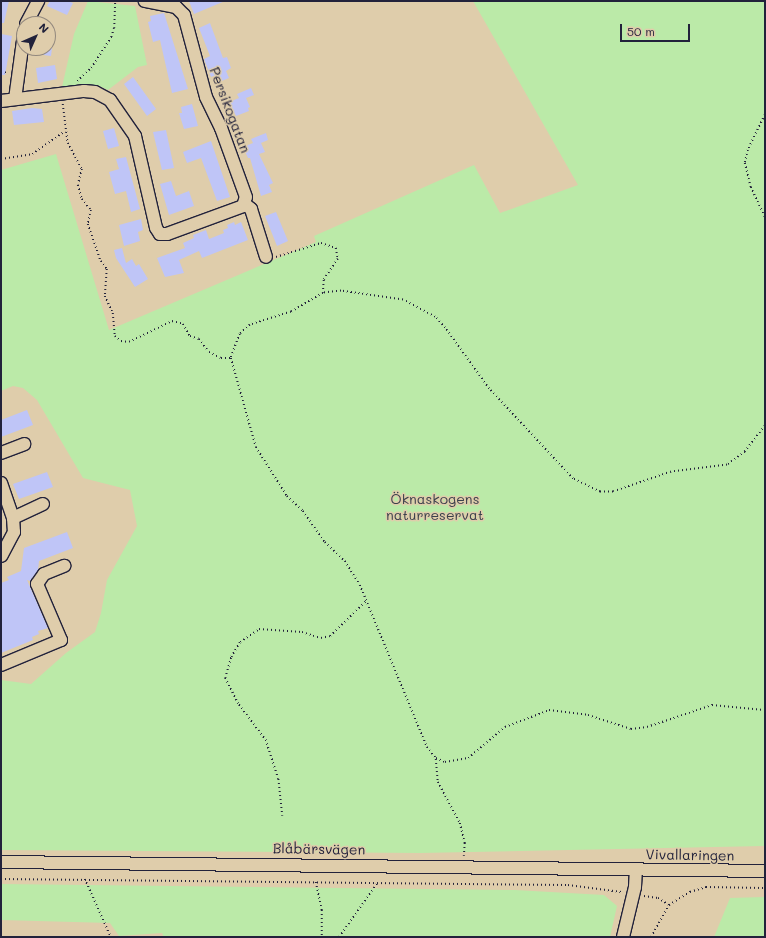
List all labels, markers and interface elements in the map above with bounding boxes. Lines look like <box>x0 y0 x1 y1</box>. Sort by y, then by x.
north arrow <box>16 16 56 56</box>
scale bar <box>622 16 692 42</box>
text: N <box>36 20 52 36</box>
text: 50 m <box>627 23 655 39</box>
street label: Persikogatan <box>206 65 254 155</box>
park label: Öknaskogens naturreservat <box>386 491 484 524</box>
street label: Blåbärsvägen <box>273 840 365 858</box>
street label: Vivallaringen <box>645 846 735 864</box>

